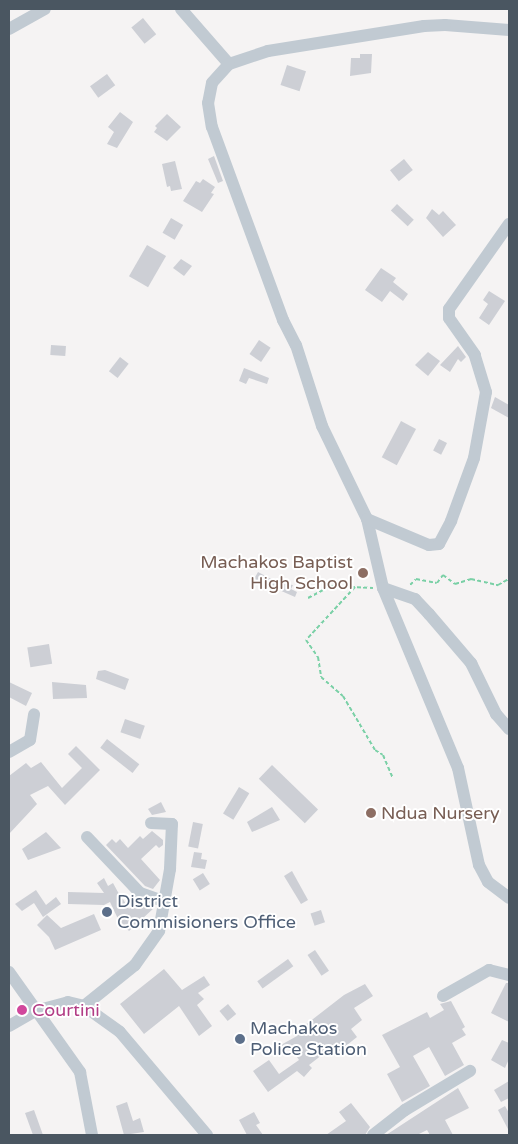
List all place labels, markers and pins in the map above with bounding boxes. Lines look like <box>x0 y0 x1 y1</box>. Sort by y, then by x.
place label: Machakos Baptist High School <box>200 552 353 594</box>
marker: Machakos Baptist High School <box>357 567 369 579</box>
place label: Ndua Nursery <box>381 802 500 824</box>
marker: Ndua Nursery <box>365 807 377 819</box>
place label: District Commisioners Office <box>117 891 296 934</box>
marker: District Commisioners Office <box>101 906 113 918</box>
place label: Courtini <box>32 999 100 1021</box>
marker: Courtini <box>16 1004 28 1016</box>
place label: Machakos Police Station <box>250 1018 367 1060</box>
marker: Machakos Police Station <box>234 1033 246 1045</box>

